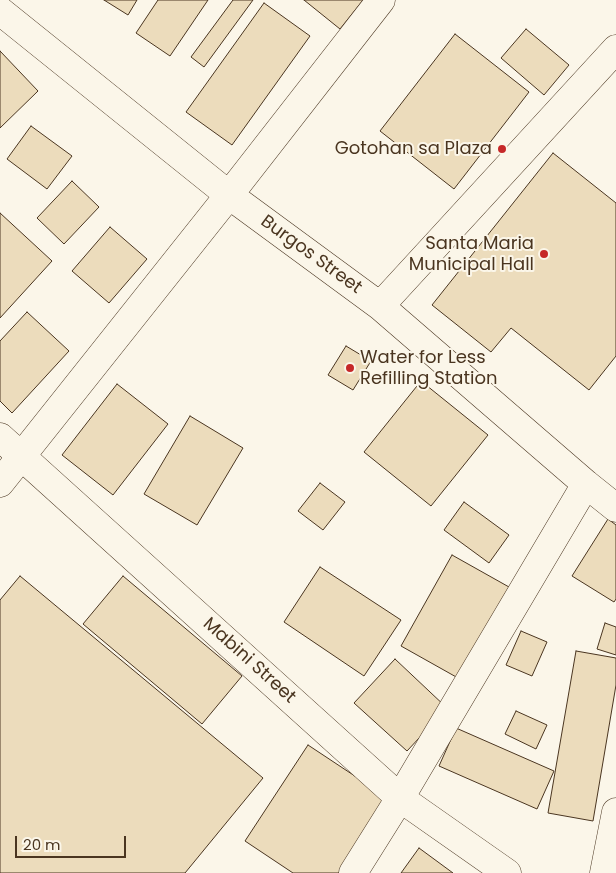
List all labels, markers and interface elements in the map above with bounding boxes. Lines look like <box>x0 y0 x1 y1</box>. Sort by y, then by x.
place label: Gotohan sa Plaza <box>335 138 492 160</box>
marker: Gotohan sa Plaza <box>496 143 508 155</box>
street label: Burgos Street <box>256 211 366 299</box>
place label: Santa Maria Municipal Hall <box>409 233 534 276</box>
marker: Santa Maria Municipal Hall <box>538 248 550 260</box>
place label: Water for Less Refilling Station <box>360 347 498 389</box>
marker: Water for Less Refilling Station <box>344 362 356 374</box>
street label: Mabini Street <box>198 614 300 708</box>
scale bar <box>18 826 129 858</box>
text: 20 m <box>23 834 61 855</box>

